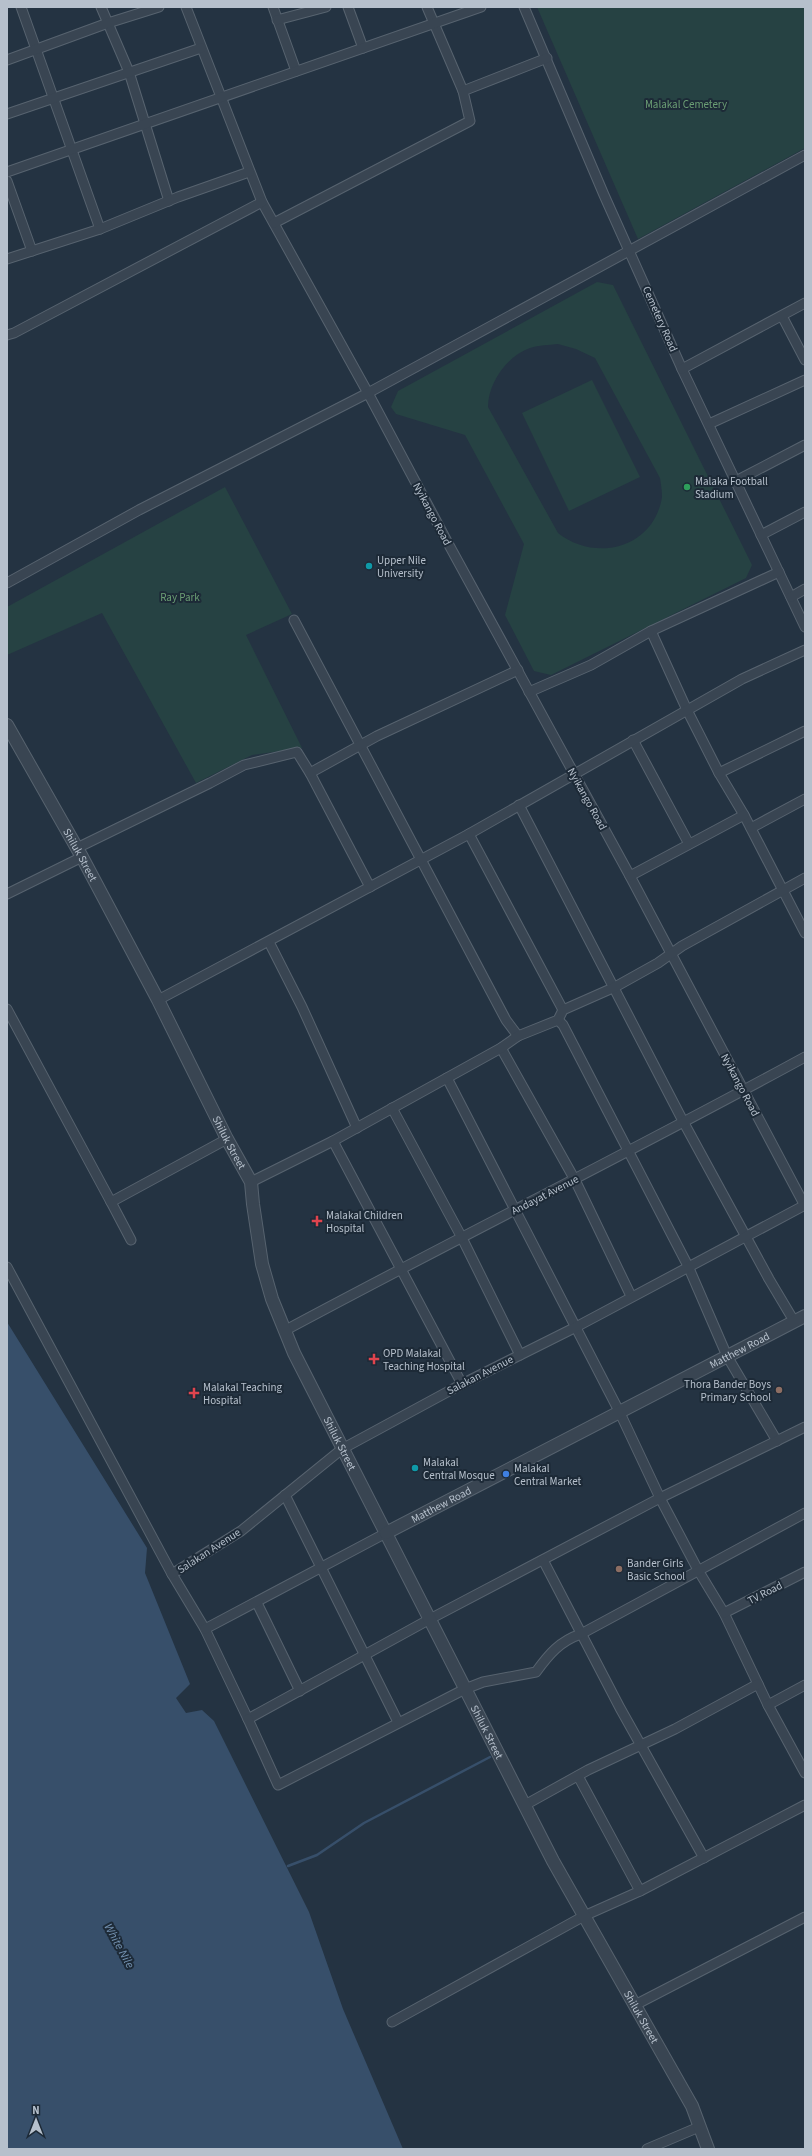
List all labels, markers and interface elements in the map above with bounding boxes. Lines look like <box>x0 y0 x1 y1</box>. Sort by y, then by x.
park label: Malakal Cemetery <box>645 97 727 112</box>
street label: Cemetery Road <box>639 284 681 354</box>
place label: Malaka Football Stadium <box>695 474 768 502</box>
street label: Nyikango Road <box>409 480 455 548</box>
marker: Malaka Football Stadium <box>682 482 692 492</box>
place label: Upper Nile University <box>377 553 426 581</box>
marker: Upper Nile University <box>364 561 374 571</box>
park label: Ray Park <box>160 590 200 605</box>
street label: Nyikango Road <box>564 765 610 833</box>
street label: Shiluk Street <box>60 825 101 884</box>
street label: Nyikango Road <box>717 1051 763 1119</box>
street label: Shiluk Street <box>209 1113 250 1172</box>
street label: Andayat Avenue <box>509 1171 582 1218</box>
place label: Malakal Children Hospital <box>326 1208 403 1236</box>
marker: Malakal Children Hospital <box>311 1215 323 1227</box>
street label: Matthew Road <box>707 1328 772 1372</box>
place label: OPD Malakal Teaching Hospital <box>383 1346 465 1374</box>
street label: Salakan Avenue <box>444 1352 516 1398</box>
marker: OPD Malakal Teaching Hospital <box>368 1353 380 1365</box>
place label: Thora Bander Boys Primary School <box>684 1377 771 1405</box>
place label: Malakal Teaching Hospital <box>203 1380 283 1408</box>
marker: Thora Bander Boys Primary School <box>774 1385 784 1395</box>
marker: Malakal Teaching Hospital <box>188 1387 200 1399</box>
street label: Shiluk Street <box>320 1414 360 1473</box>
place label: Malakal Central Mosque <box>423 1455 495 1483</box>
place label: Malakal Central Market <box>514 1461 582 1489</box>
marker: Malakal Central Mosque <box>410 1463 420 1473</box>
marker: Malakal Central Market <box>501 1469 511 1479</box>
street label: Matthew Road <box>408 1483 474 1526</box>
street label: Salakan Avenue <box>174 1525 244 1577</box>
place label: Bander Girls Basic School <box>627 1556 685 1584</box>
marker: Bander Girls Basic School <box>614 1564 624 1574</box>
street label: TV Road <box>745 1578 785 1608</box>
street label: Shiluk Street <box>467 1702 507 1762</box>
water label: White Nile <box>100 1920 138 1972</box>
street label: Shiluk Street <box>620 1988 663 2046</box>
north arrow <box>16 2100 56 2140</box>
text: N <box>32 2103 40 2118</box>

